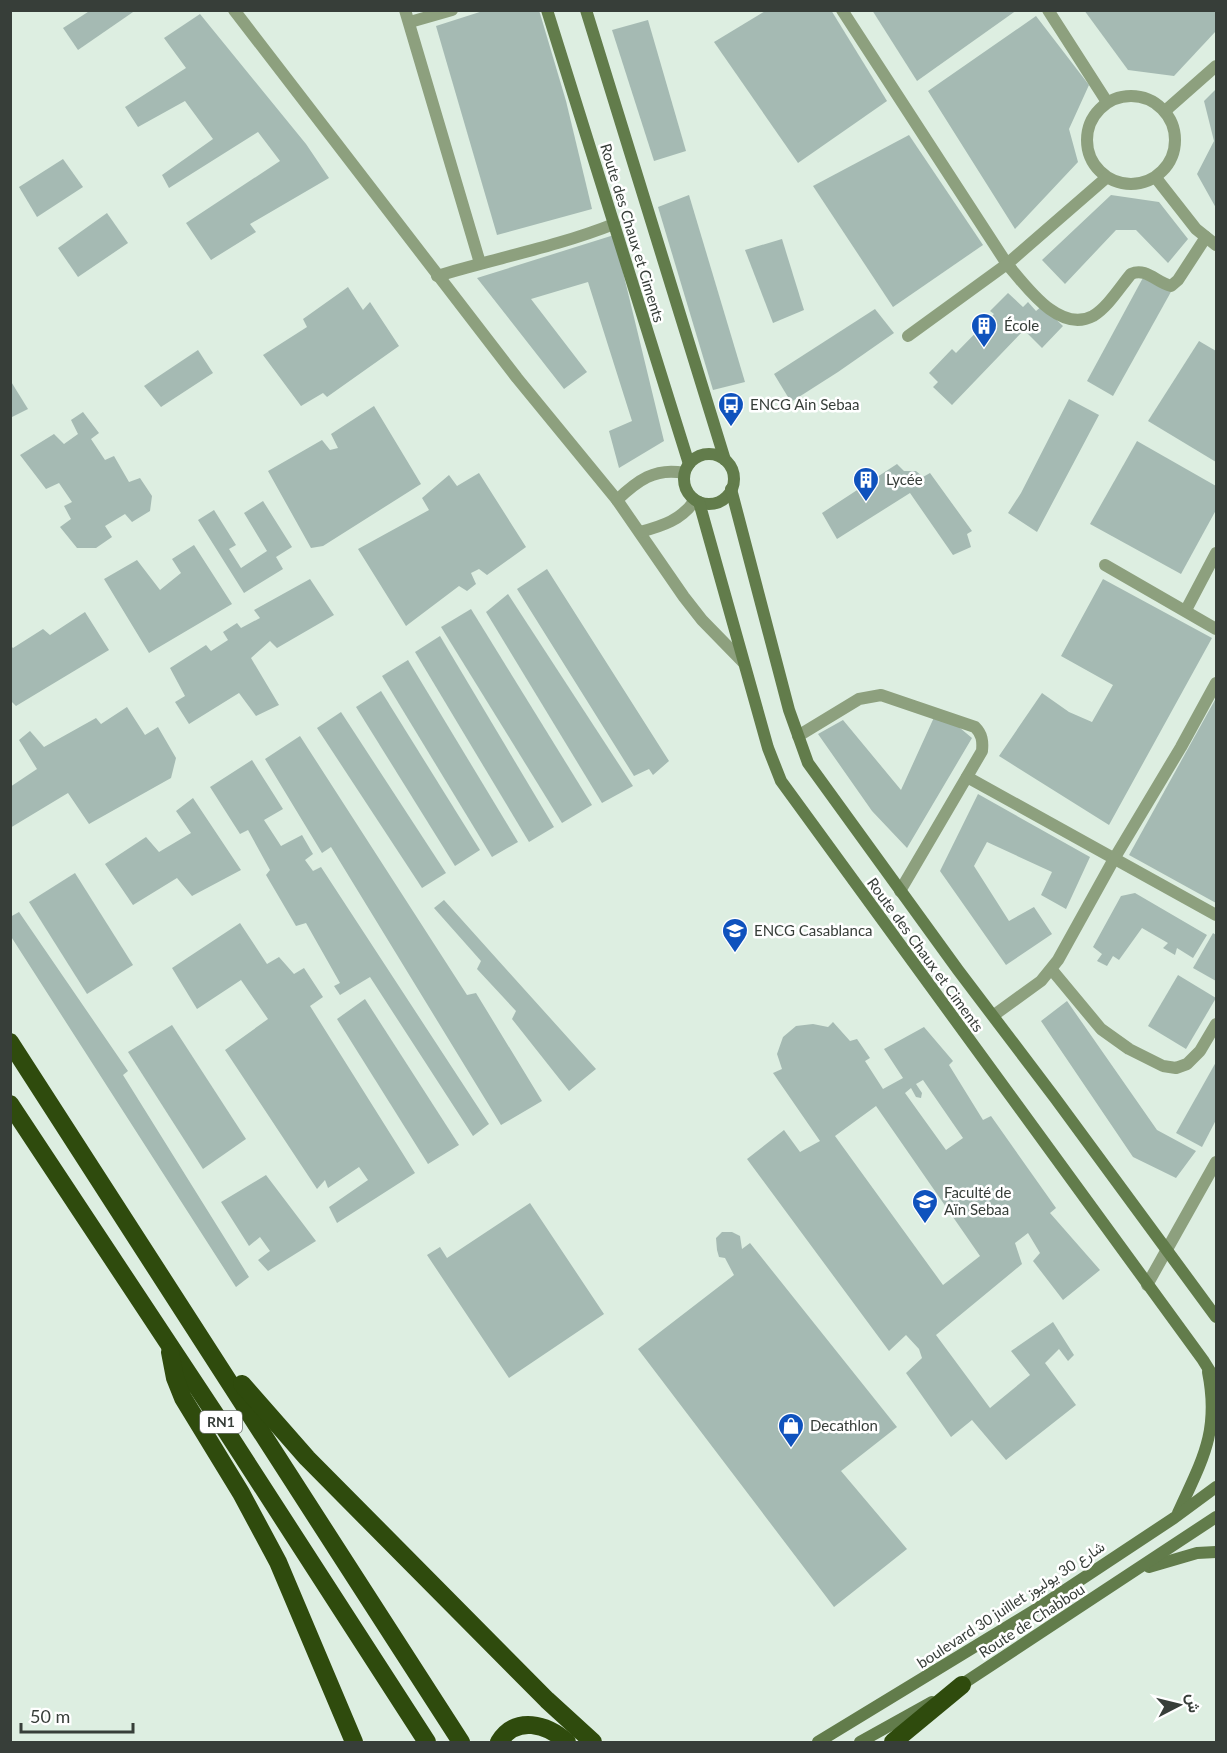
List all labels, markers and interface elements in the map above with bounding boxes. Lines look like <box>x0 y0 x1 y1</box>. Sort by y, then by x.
street label: Route des Chaux et Ciments <box>597 141 669 324</box>
building icon: École <box>969 311 999 349</box>
place label: École <box>1004 316 1039 334</box>
bus stop icon: ENCG Ain Sebaa <box>716 390 746 428</box>
place label: ENCG Ain Sebaa <box>750 395 859 413</box>
building icon: Lycée <box>851 465 881 503</box>
place label: Lycée <box>886 470 923 488</box>
street label: Route des Chaux et Ciments <box>864 874 988 1035</box>
school or university icon: ENCG Casablanca <box>720 916 750 954</box>
place label: ENCG Casablanca <box>754 921 873 939</box>
place label: Faculté de Aïn Sebaa <box>944 1183 1011 1218</box>
school or university icon: Faculté de Aïn Sebaa <box>910 1187 940 1225</box>
road number: RN1 <box>200 1411 242 1433</box>
shop icon: Decathlon <box>776 1411 806 1449</box>
place label: Decathlon <box>810 1416 878 1434</box>
street label: boulevard 30 juillet شارع 30 يوليوز <box>913 1537 1109 1674</box>
street label: Route de Chabbou <box>975 1579 1088 1661</box>
north arrow <box>1149 1675 1209 1735</box>
text: ش <box>1183 1692 1205 1714</box>
scale bar <box>21 1696 134 1734</box>
text: 50 m <box>30 1705 70 1727</box>

